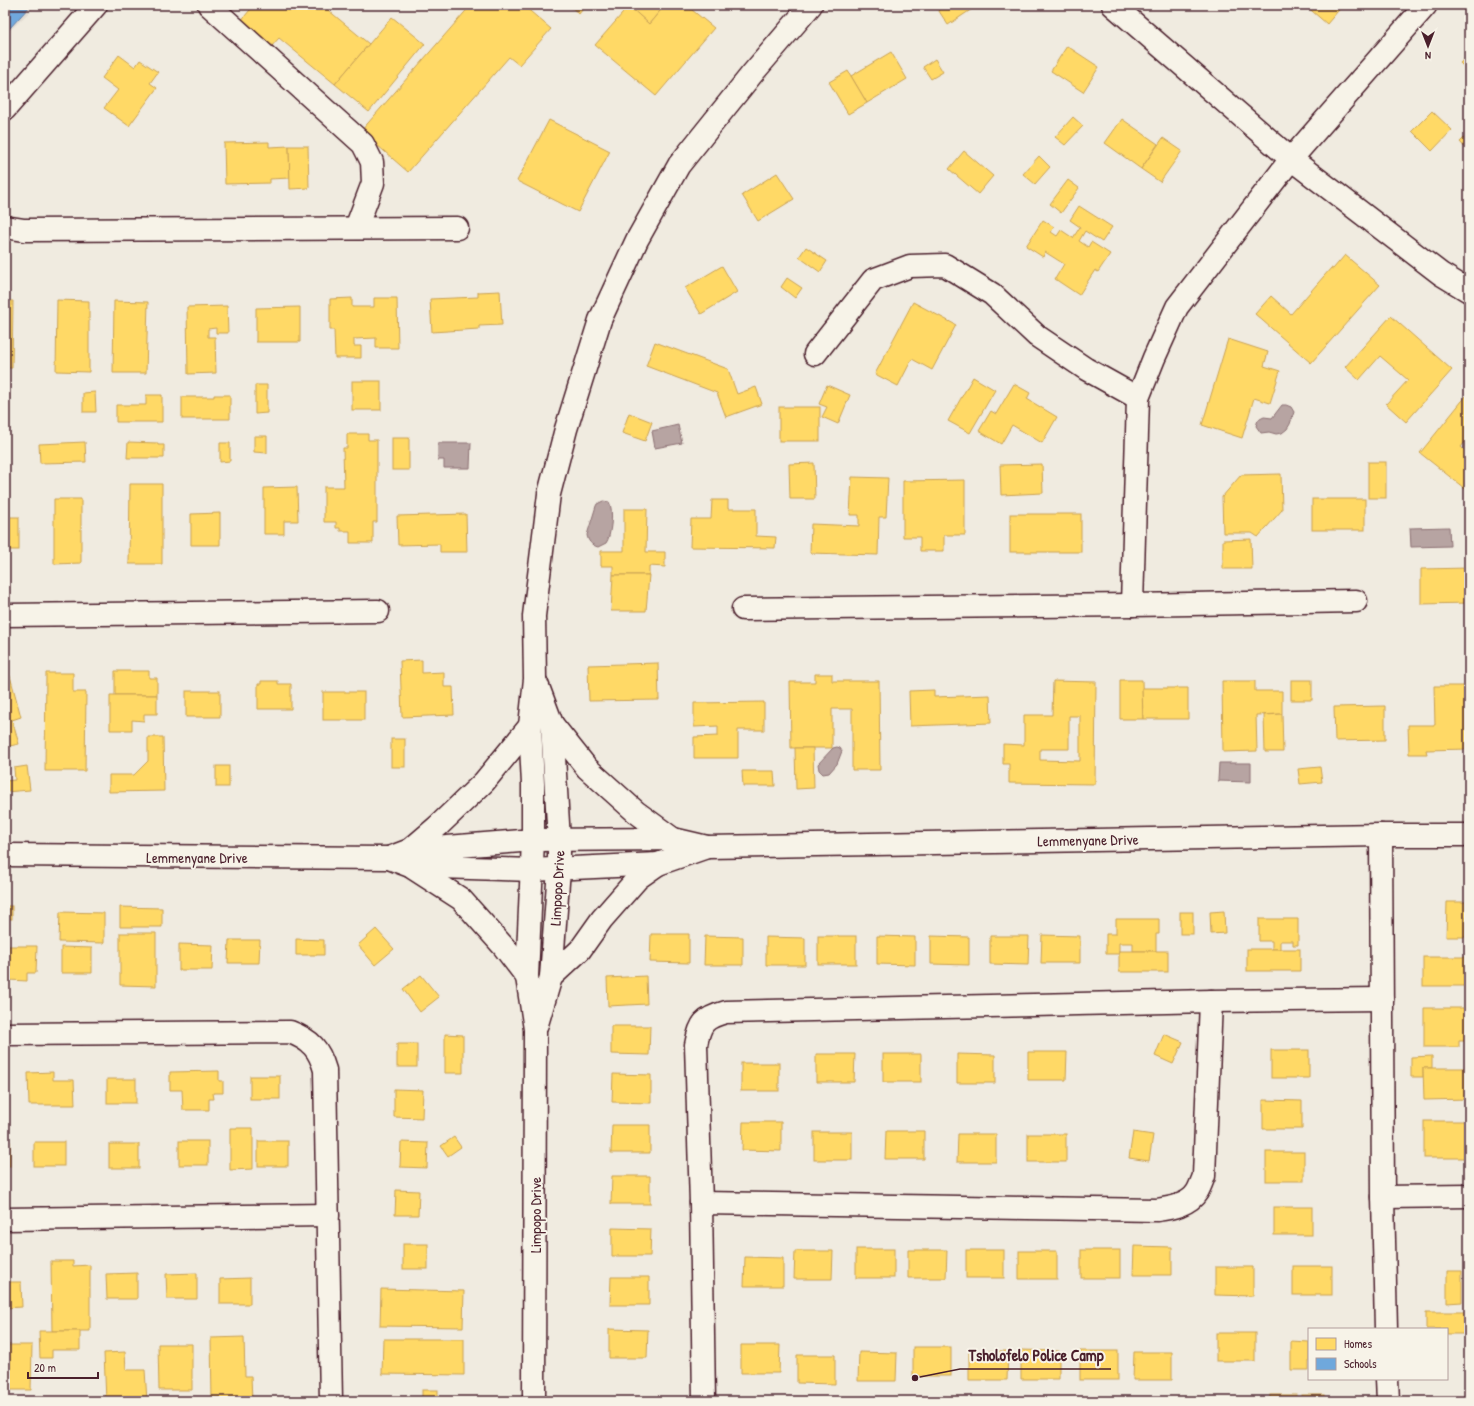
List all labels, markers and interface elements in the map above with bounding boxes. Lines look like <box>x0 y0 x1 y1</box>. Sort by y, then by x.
north arrow <box>1408 26 1448 66</box>
text: N <box>1425 49 1431 63</box>
street label: Lemmenyane Drive <box>1037 829 1139 851</box>
street label: Lemmenyane Drive <box>146 847 248 868</box>
street label: Limpopo Drive <box>545 850 569 926</box>
street label: Limpopo Drive <box>525 1177 546 1253</box>
legend <box>1308 1328 1448 1380</box>
text: Homes <box>1344 1335 1372 1352</box>
callout: Tsholofelo Police Camp <box>960 1341 1111 1369</box>
text: Tsholofelo Police Camp <box>967 1344 1104 1367</box>
scale bar <box>28 1354 98 1380</box>
text: Schools <box>1344 1355 1377 1372</box>
text: 20 m <box>34 1359 56 1376</box>

